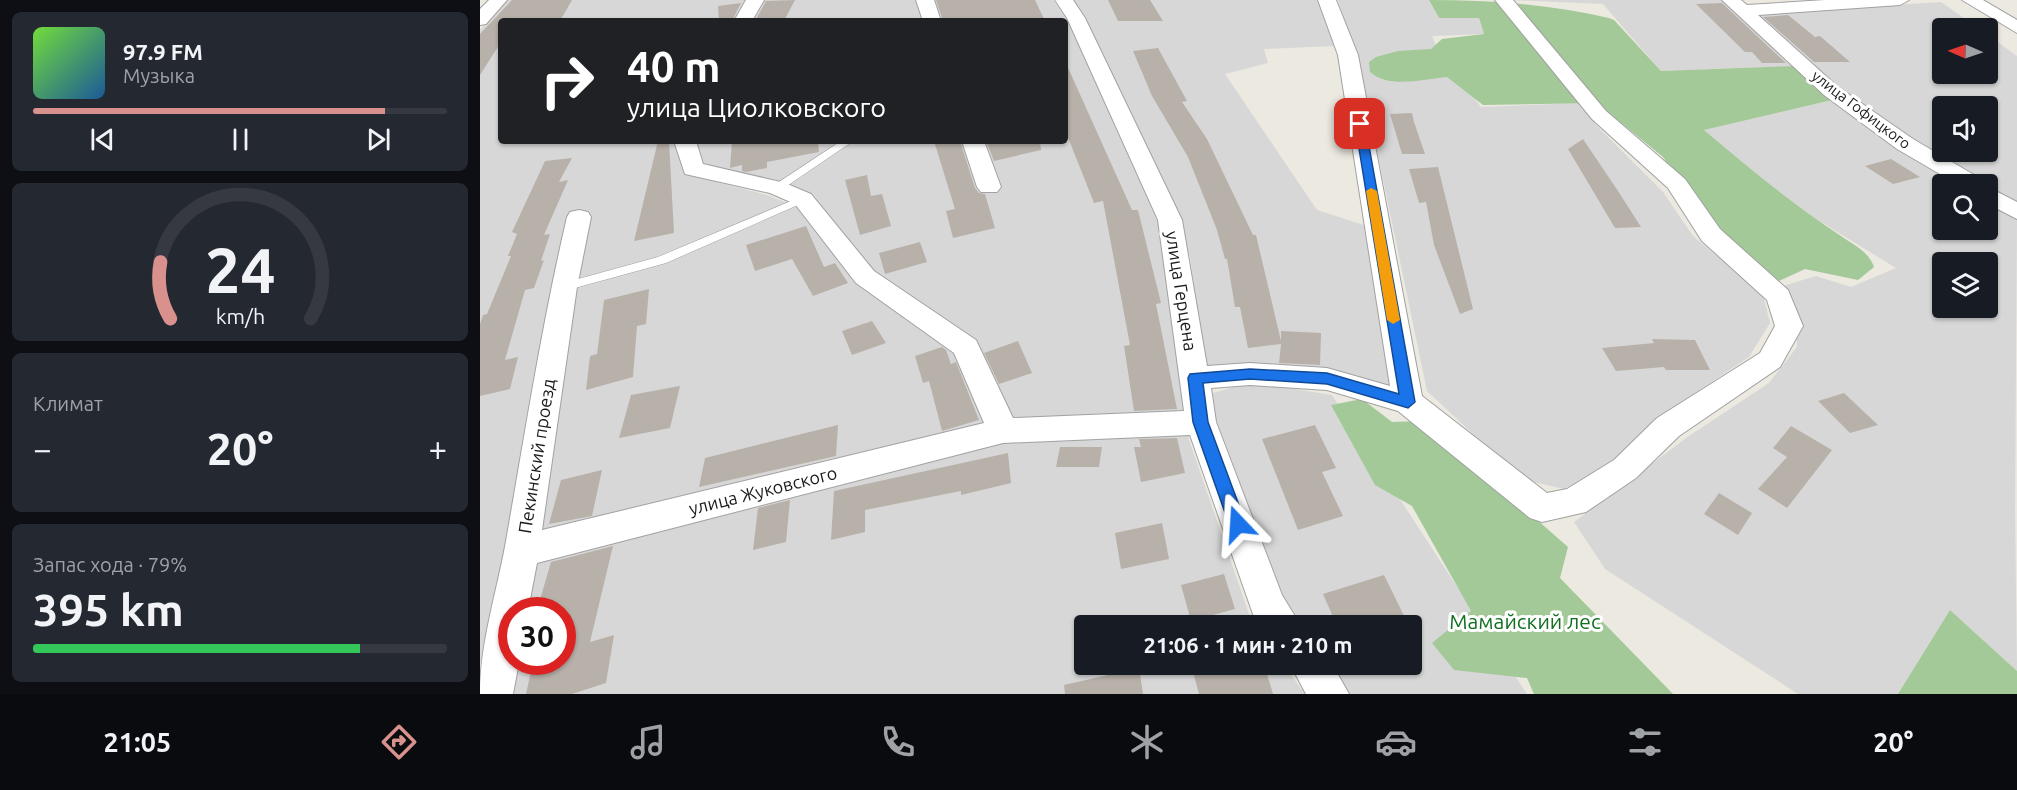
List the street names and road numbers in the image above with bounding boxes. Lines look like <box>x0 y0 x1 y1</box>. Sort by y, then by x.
street label: улица Гофицкого <box>1809 67 1914 152</box>
street label: улица Герцена <box>1163 229 1201 352</box>
street label: Пекинский проезд <box>514 377 558 535</box>
street label: улица Жуковского <box>687 462 839 518</box>

